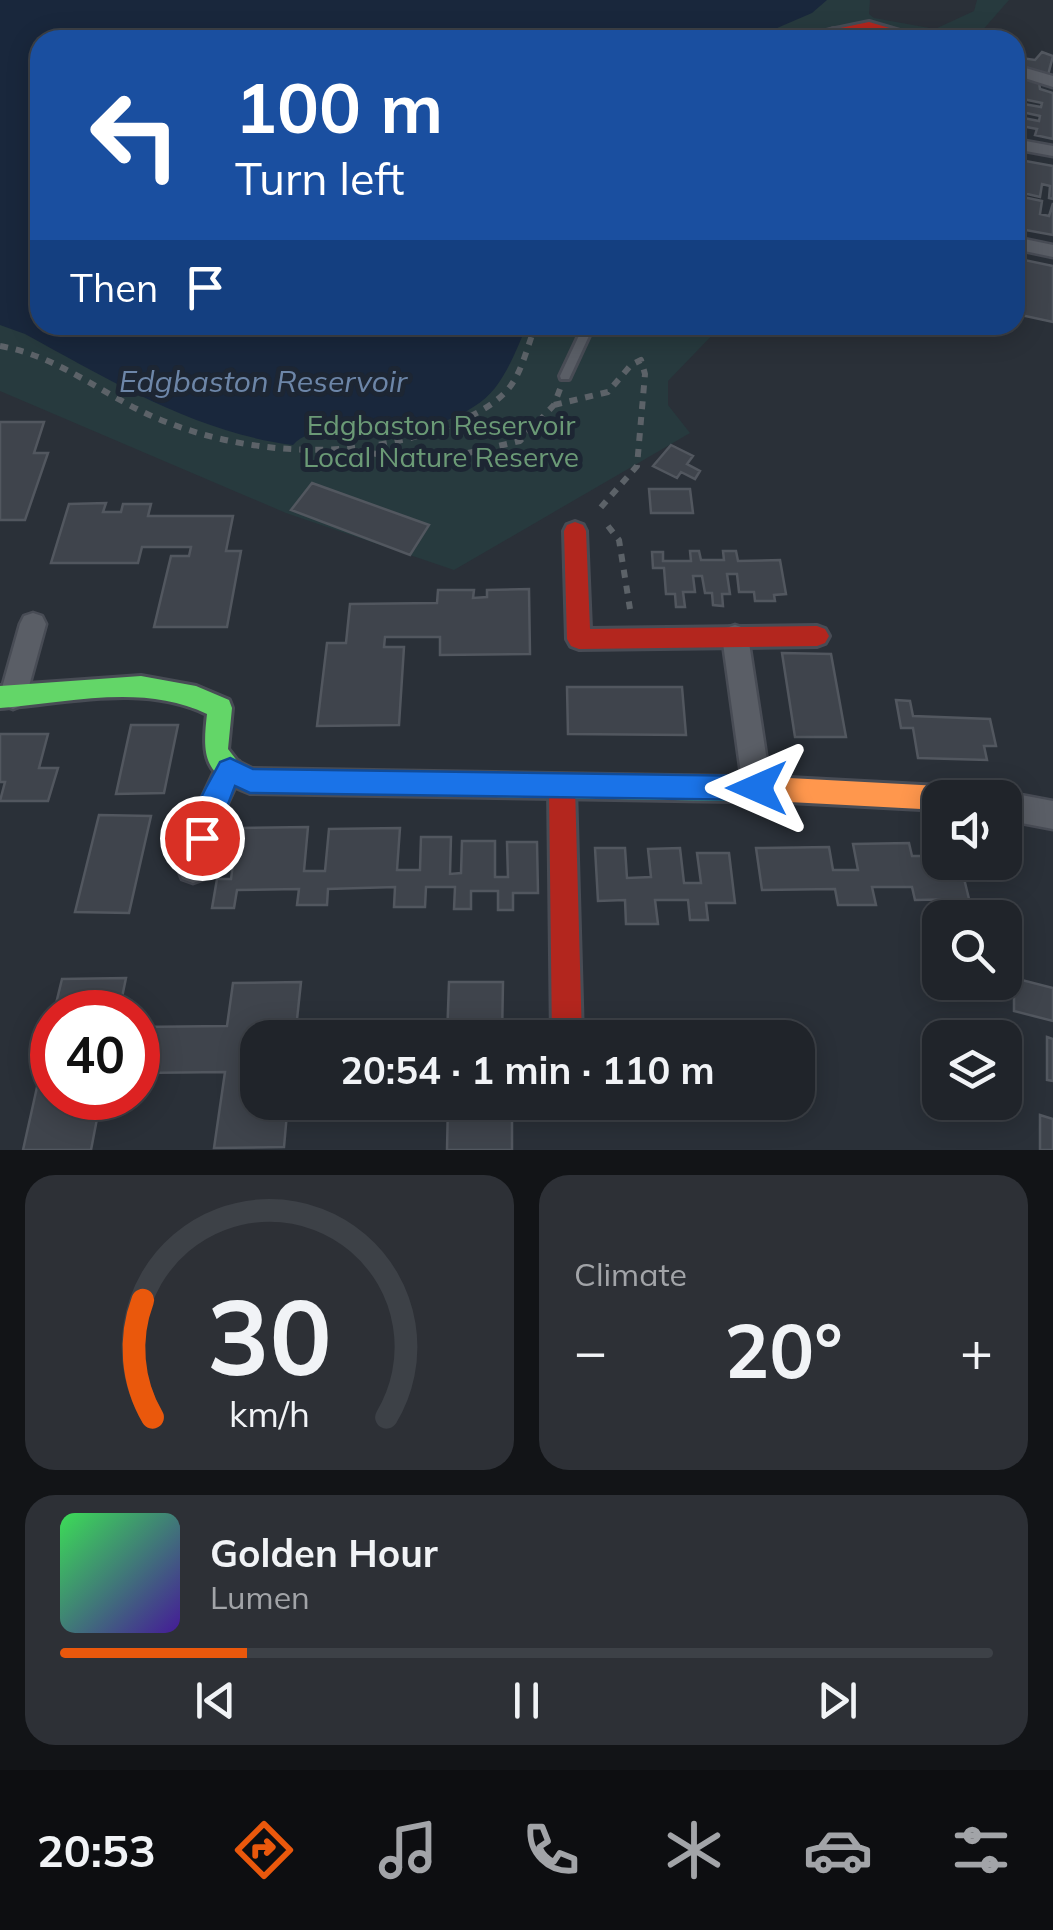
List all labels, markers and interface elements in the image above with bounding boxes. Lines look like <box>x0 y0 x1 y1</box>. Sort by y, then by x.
text: 100 m <box>235 63 443 151</box>
icon: left <box>70 70 200 200</box>
text: Turn left <box>235 150 404 206</box>
icon: arrive <box>178 260 233 315</box>
text: Then <box>70 264 158 312</box>
water label: Edgbaston Reservoir <box>119 362 408 400</box>
park label: Edgbaston Reservoir Local Nature Reserve <box>303 407 579 474</box>
position arrow <box>705 736 809 840</box>
map controls <box>922 780 1022 1120</box>
button: sound <box>922 780 1022 880</box>
pin <box>160 796 245 881</box>
icon: arrive <box>175 811 230 866</box>
button: search <box>922 900 1022 1000</box>
speed limit sign: 40 <box>30 990 160 1120</box>
button: layers <box>922 1020 1022 1120</box>
text: 20:54 · 1 min · 110 m <box>340 1046 715 1094</box>
text: Climate <box>574 1254 687 1294</box>
text: 30 <box>207 1270 332 1401</box>
text: 20° <box>724 1303 843 1397</box>
text: − <box>574 1316 607 1385</box>
text: + <box>960 1316 993 1385</box>
text: km/h <box>229 1391 310 1436</box>
text: Golden Hour <box>210 1529 438 1577</box>
text: Lumen <box>210 1577 310 1617</box>
icon: previous <box>188 1673 243 1728</box>
icon: pause <box>499 1673 554 1728</box>
icon: next <box>810 1673 865 1728</box>
icon: directions <box>229 1815 299 1885</box>
icon: music <box>373 1815 443 1885</box>
icon: phone <box>516 1815 586 1885</box>
icon: climate <box>659 1815 729 1885</box>
icon: car <box>803 1815 873 1885</box>
icon: filters <box>946 1815 1016 1885</box>
text: 20:53 <box>37 1822 156 1878</box>

